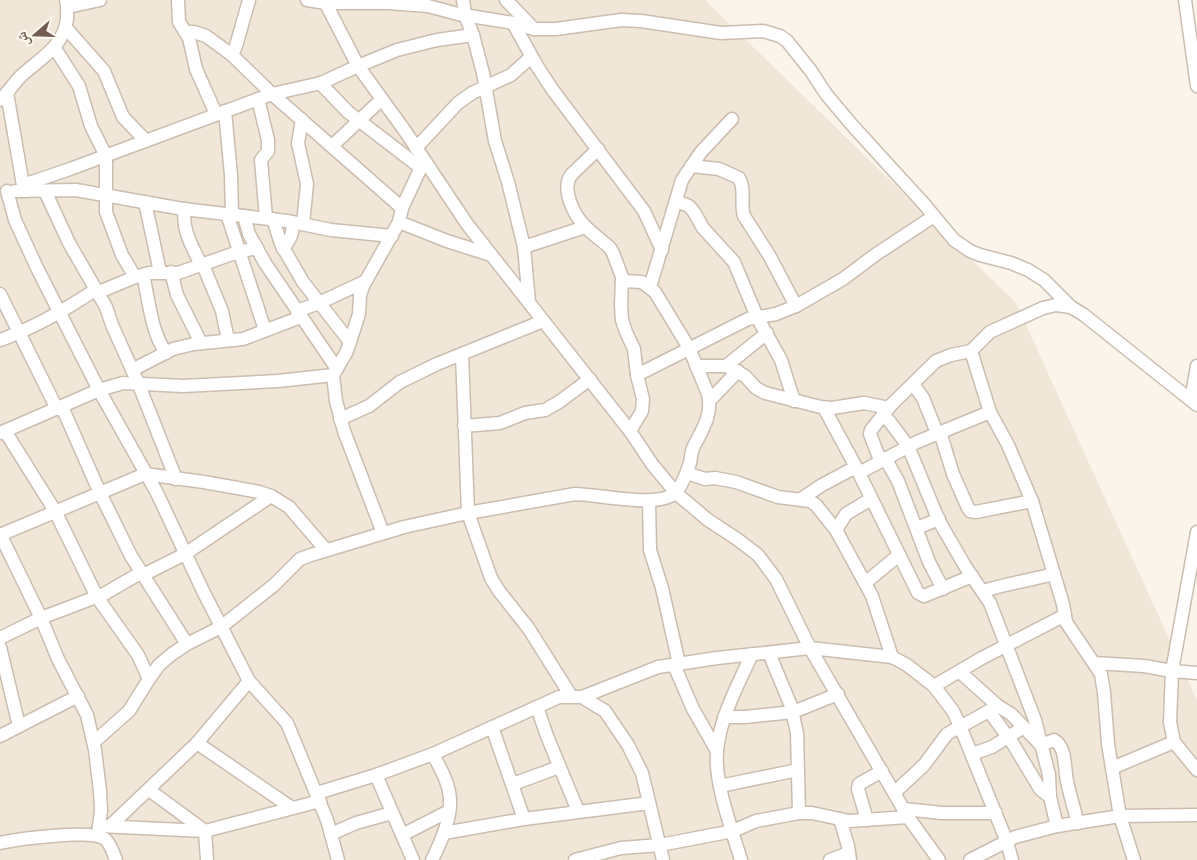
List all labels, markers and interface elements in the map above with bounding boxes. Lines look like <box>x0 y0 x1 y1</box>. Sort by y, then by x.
north arrow <box>10 10 60 60</box>
text: ش <box>13 29 34 49</box>

